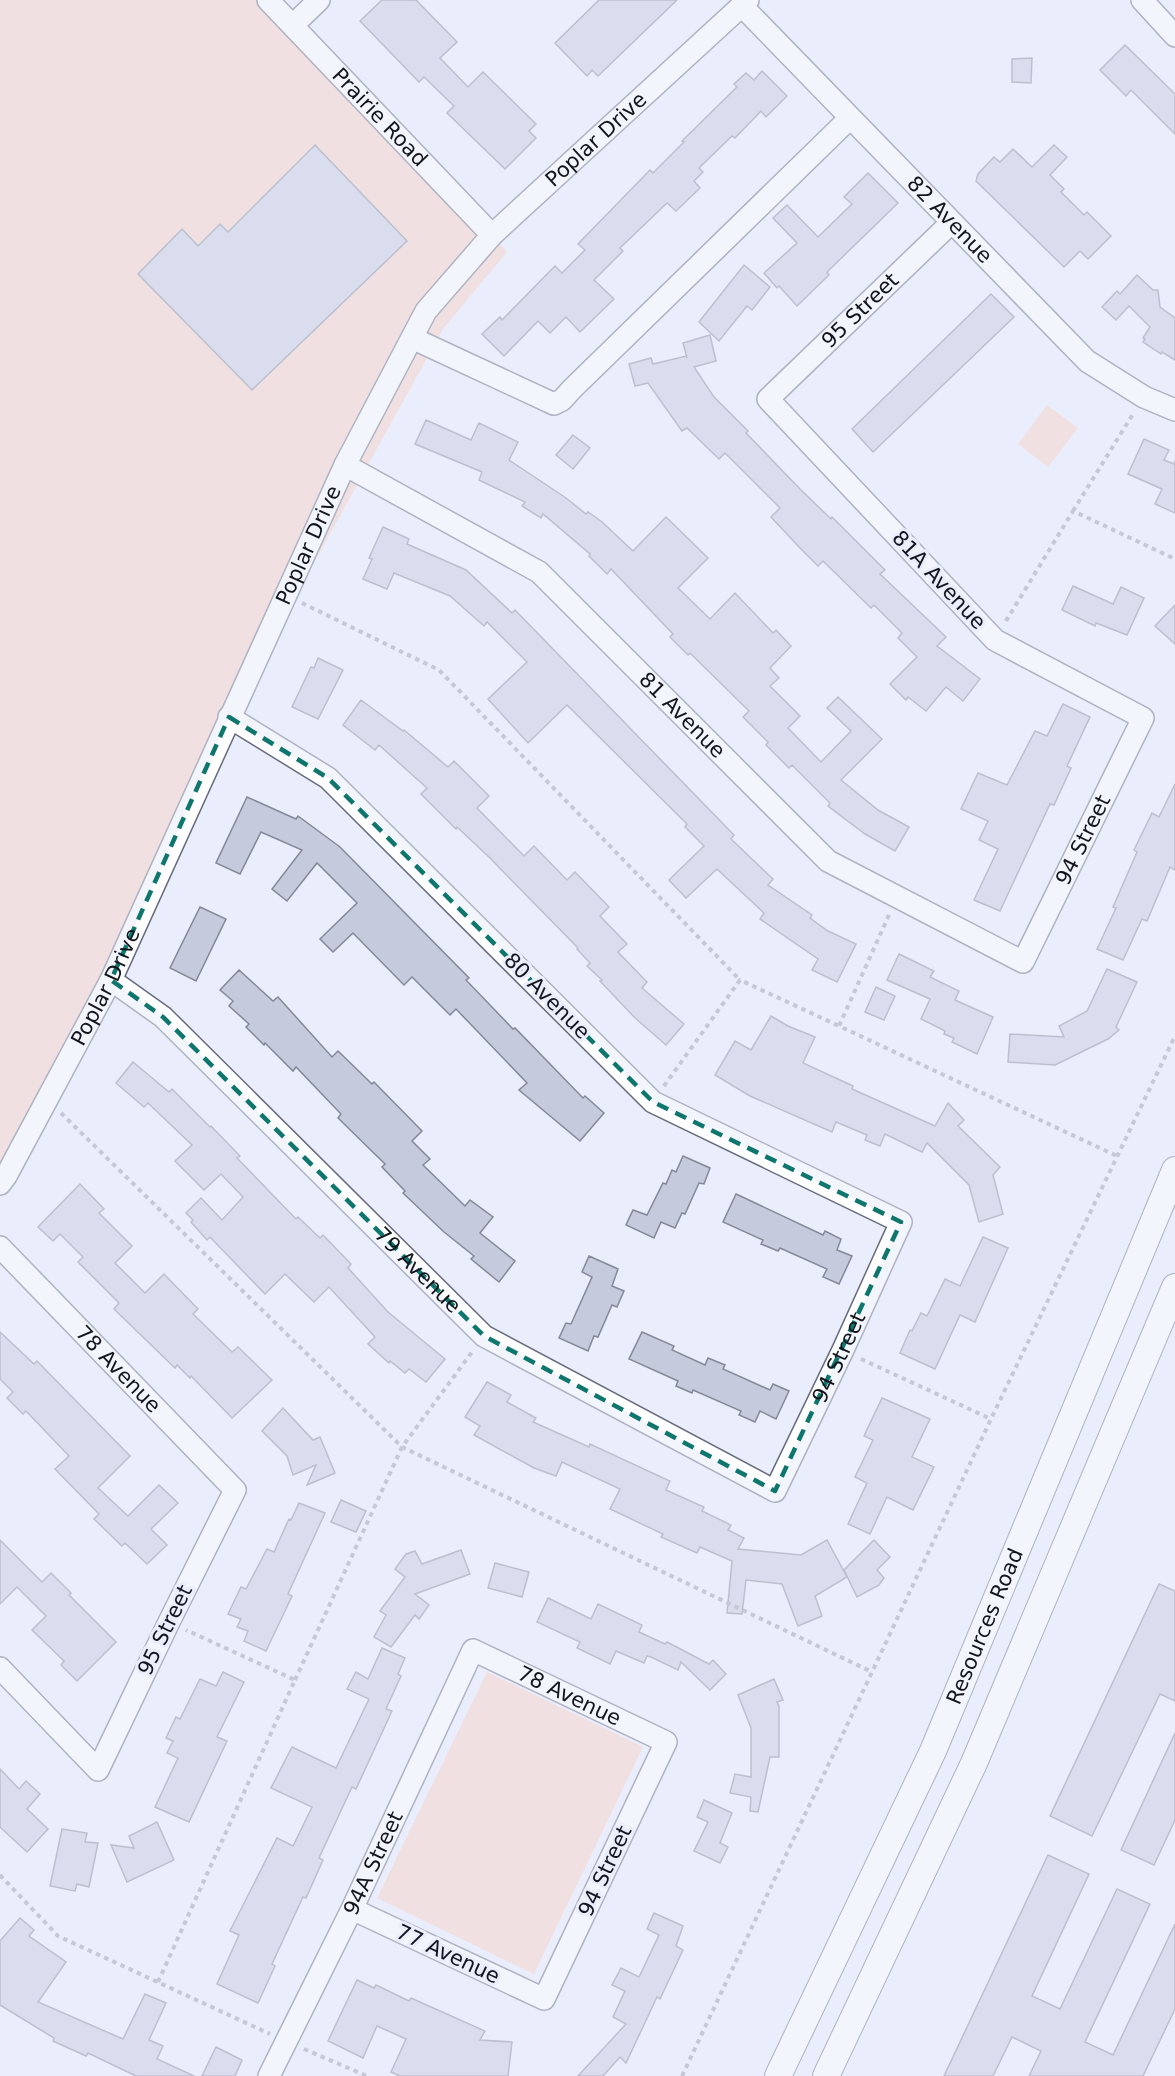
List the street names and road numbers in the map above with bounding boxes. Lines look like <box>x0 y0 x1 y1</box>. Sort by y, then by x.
street label: Prairie Road <box>327 63 432 171</box>
street label: Poplar Drive <box>541 87 651 192</box>
street label: 82 Avenue <box>902 171 997 268</box>
street label: 95 Street <box>817 268 904 353</box>
street label: Poplar Drive <box>271 482 346 608</box>
street label: 81A Avenue <box>887 526 991 634</box>
street label: 81 Avenue <box>634 667 730 763</box>
street label: 94 Street <box>1051 791 1115 889</box>
street label: Poplar Drive <box>66 924 145 1050</box>
street label: 80 Avenue <box>499 948 595 1044</box>
street label: 79 Avenue <box>370 1222 466 1318</box>
street label: 94 Street <box>807 1309 870 1407</box>
street label: 78 Avenue <box>71 1321 166 1418</box>
street label: Resources Road <box>942 1545 1028 1708</box>
street label: 95 Street <box>133 1581 197 1679</box>
street label: 78 Avenue <box>514 1661 625 1731</box>
street label: 94A Street <box>339 1808 408 1919</box>
street label: 94 Street <box>574 1822 636 1920</box>
street label: 77 Avenue <box>392 1920 504 1988</box>

